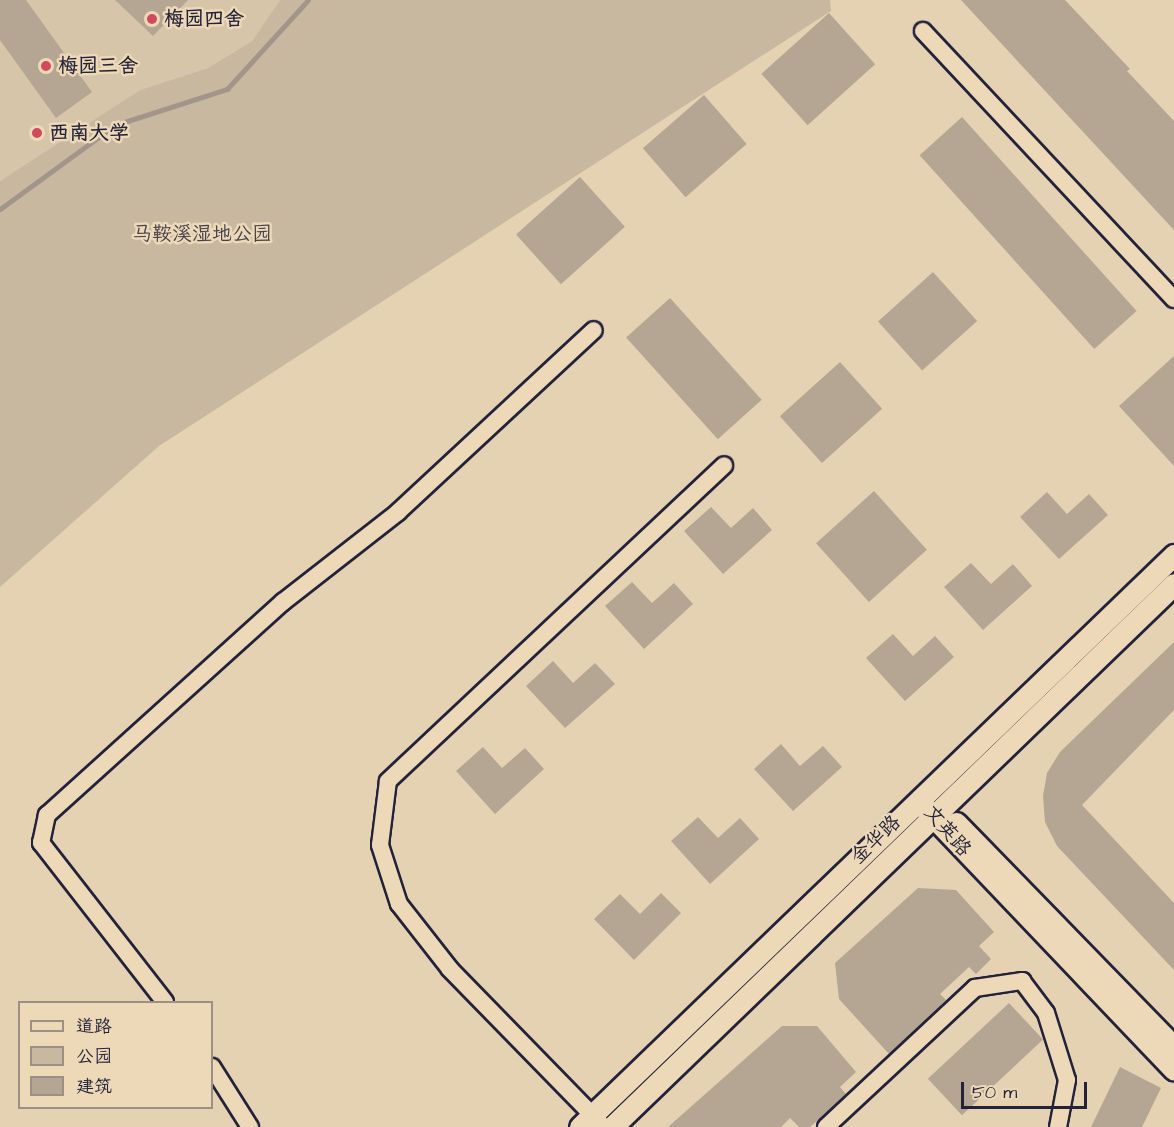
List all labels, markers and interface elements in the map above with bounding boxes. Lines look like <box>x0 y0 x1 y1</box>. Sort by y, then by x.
place label: 梅园四舍 <box>164 7 244 31</box>
marker: 梅园四舍 <box>145 12 159 26</box>
place label: 梅园三舍 <box>58 54 138 78</box>
marker: 梅园三舍 <box>39 59 53 73</box>
place label: 西南大学 <box>49 121 129 145</box>
marker: 西南大学 <box>30 126 44 140</box>
park label: 马鞍溪湿地公园 <box>132 222 272 246</box>
street label: 文英路 <box>918 800 976 862</box>
street label: 金华路 <box>846 811 906 869</box>
legend <box>18 1001 213 1109</box>
text: 道路 <box>76 1014 112 1039</box>
text: 公园 <box>76 1044 112 1069</box>
scale bar <box>964 1070 1090 1108</box>
text: 建筑 <box>76 1074 112 1099</box>
text: 50 m <box>972 1080 1017 1105</box>

